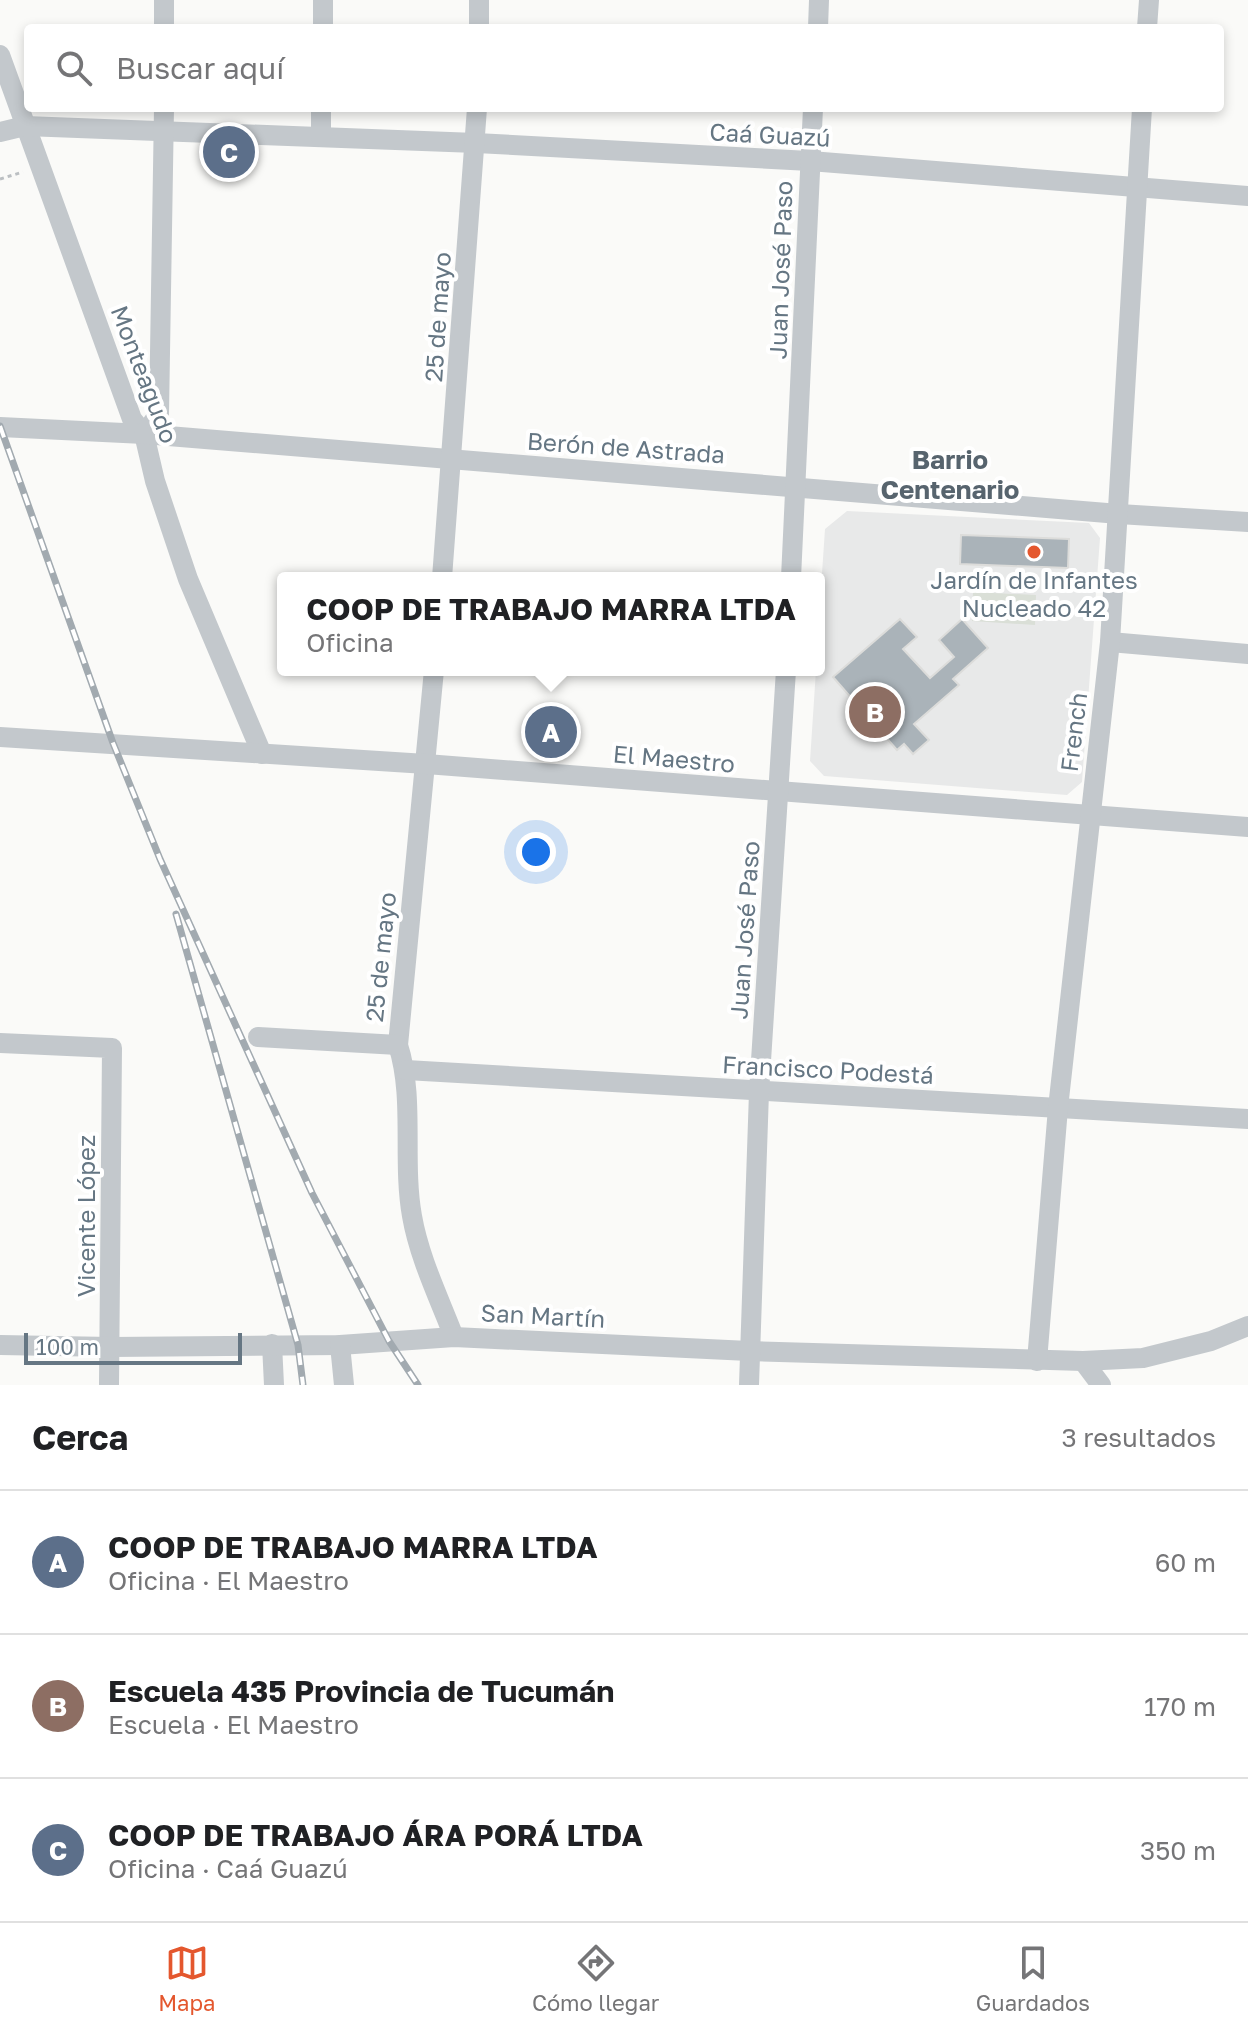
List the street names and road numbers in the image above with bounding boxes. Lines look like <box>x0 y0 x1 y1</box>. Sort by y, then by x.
street label: Caá Guazú <box>709 116 831 152</box>
street label: Juan José Paso <box>762 180 798 360</box>
street label: 25 de mayo <box>418 251 456 383</box>
street label: Monteagudo <box>105 301 185 447</box>
street label: Berón de Astrada <box>526 426 726 468</box>
street label: French <box>1054 691 1092 773</box>
street label: El Maestro <box>612 738 736 778</box>
street label: Juan José Paso <box>723 840 765 1020</box>
street label: 25 de mayo <box>359 891 401 1023</box>
street label: Francisco Podestá <box>721 1049 935 1089</box>
street label: Vicente López <box>71 1135 100 1297</box>
street label: San Martín <box>480 1297 606 1333</box>

